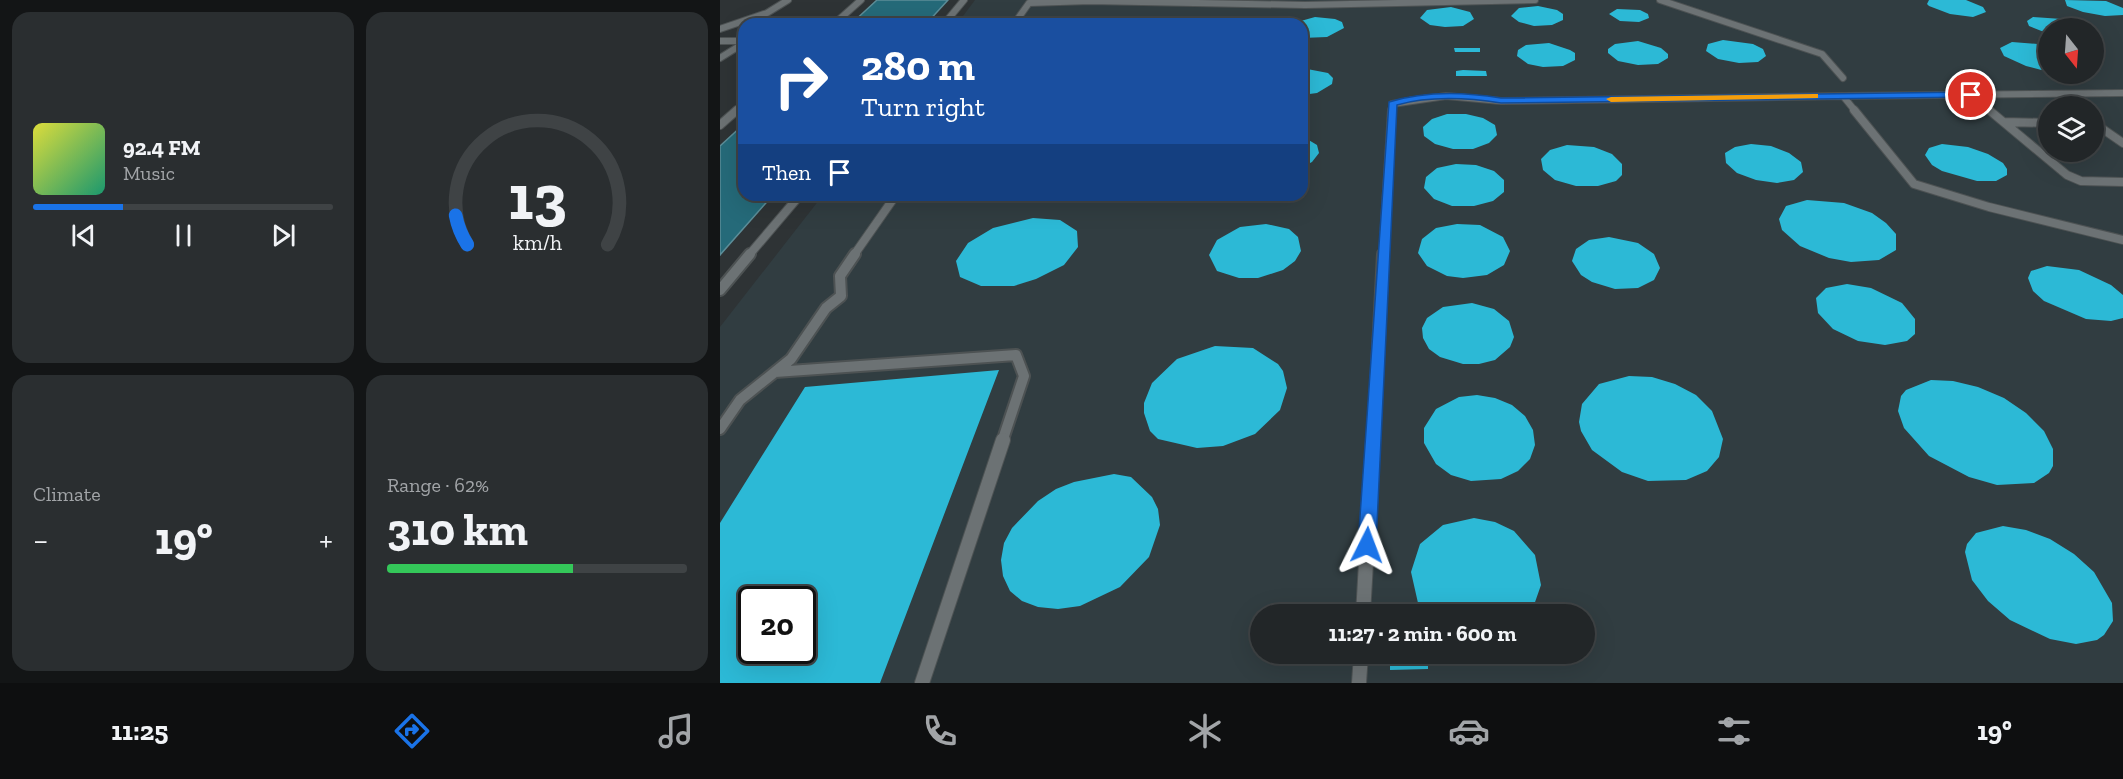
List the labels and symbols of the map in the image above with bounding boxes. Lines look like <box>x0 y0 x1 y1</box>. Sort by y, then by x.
north arrow <box>2038 18 2104 84</box>
pin <box>1945 69 1996 120</box>
position arrow <box>1335 513 1399 577</box>
speed limit sign: 20 <box>738 586 816 664</box>

